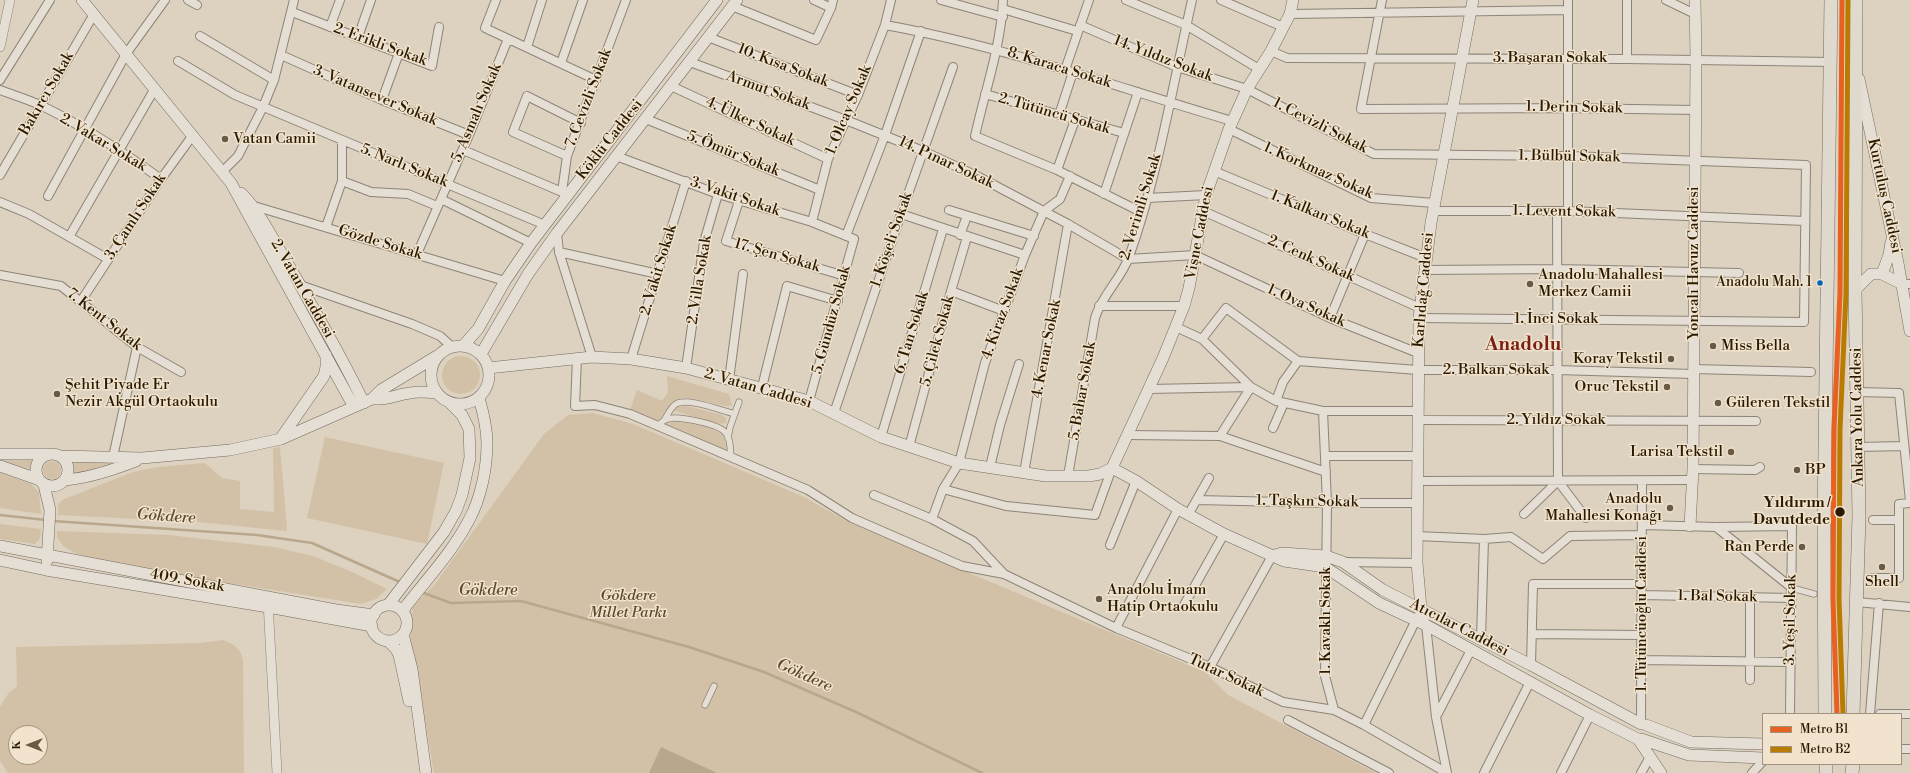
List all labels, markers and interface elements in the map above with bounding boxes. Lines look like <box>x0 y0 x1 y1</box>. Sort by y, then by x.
street label: 2. Erikli Sokak <box>331 20 429 70</box>
street label: 14. Yıldız Sokak <box>1111 32 1215 86</box>
street label: 10. Kısa Sokak <box>735 40 831 92</box>
street label: 8. Karaca Sokak <box>1005 44 1113 92</box>
street label: 7. Cevizli Sokak <box>562 46 616 150</box>
street label: Bakırcı Sokak <box>16 49 78 139</box>
street label: 3. Başaran Sokak <box>1493 49 1607 67</box>
street label: 5. Asmalı Sokak <box>448 61 506 165</box>
street label: 3. Vatansever Sokak <box>310 62 440 130</box>
street label: 1. Olcay Sokak <box>822 63 876 157</box>
street label: Armut Sokak <box>724 68 812 114</box>
street label: 2. Tütüncü Sokak <box>996 89 1112 139</box>
street label: 4. Ülker Sokak <box>702 93 798 151</box>
street label: 1. Cevizli Sokak <box>1270 94 1370 158</box>
street label: Köklü Caddesi <box>573 96 647 184</box>
street label: 1. Derin Sokak <box>1525 98 1623 118</box>
street label: 2. Vakar Sokak <box>56 110 150 176</box>
street label: 5. Ömür Sokak <box>684 127 782 181</box>
place label: Vatan Camii <box>233 130 316 148</box>
street label: 14. Pınar Sokak <box>895 133 997 193</box>
marker: Vatan Camii <box>220 134 230 144</box>
street label: Kurtuluş Caddesi <box>1863 137 1905 255</box>
street label: 1. Korkmaz Sokak <box>1260 139 1376 203</box>
street label: 5. Narlı Sokak <box>358 140 450 192</box>
street label: 1. Bülbül Sokak <box>1518 147 1620 167</box>
street label: 2. Verimli Sokak <box>1116 152 1166 262</box>
street label: 3. Çamlı Sokak <box>101 171 171 263</box>
street label: 3. Vakit Sokak <box>688 173 782 221</box>
street label: Vişne Caddesi <box>1182 185 1218 281</box>
street label: Yoncalı Havuz Caddesi <box>1685 186 1703 340</box>
street label: 1. Kalkan Sokak <box>1268 187 1372 243</box>
street label: 1. Köşeli Sokak <box>867 190 917 290</box>
street label: 1. Levent Sokak <box>1512 202 1616 222</box>
street label: Gözde Sokak <box>336 222 424 264</box>
street label: 2. Vakit Sokak <box>637 222 681 318</box>
street label: 2. Cenk Sokak <box>1265 232 1357 286</box>
street label: Karlıdağ Caddesi <box>1410 232 1438 348</box>
street label: 2. Villa Sokak <box>684 234 716 326</box>
street label: 17. Şen Sokak <box>732 235 822 277</box>
street label: 2. Vatan Caddesi <box>266 236 338 342</box>
street label: 5. Gündüz Sokak <box>809 264 855 376</box>
street label: 4. Kiraz Sokak <box>978 266 1028 362</box>
place label: Anadolu Mahallesi Merkez Camii <box>1538 266 1663 301</box>
place label: Anadolu Mah. 1 <box>1716 275 1812 291</box>
marker: Anadolu Mah. 1 <box>1815 278 1825 288</box>
marker: Anadolu Mahallesi Merkez Camii <box>1525 279 1535 289</box>
street label: 1. Ova Sokak <box>1264 281 1348 331</box>
street label: 7. Kent Sokak <box>63 285 145 355</box>
street label: 6. Tan Sokak <box>891 289 933 377</box>
street label: 5. Çilek Sokak <box>917 293 959 389</box>
street label: 4. Kenar Sokak <box>1029 298 1065 400</box>
street label: 1. İnci Sokak <box>1514 310 1598 328</box>
district label: Anadolu <box>1485 334 1561 356</box>
place label: Miss Bella <box>1721 337 1790 355</box>
street label: 5. Bahar Sokak <box>1065 340 1101 442</box>
marker: Miss Bella <box>1708 341 1718 351</box>
street label: Ankara Yolu Caddesi <box>1848 347 1868 487</box>
place label: Koray Tekstil <box>1573 350 1663 368</box>
marker: Koray Tekstil <box>1666 354 1676 364</box>
street label: 2. Balkan Sokak <box>1443 361 1549 379</box>
street label: 2. Vatan Caddesi <box>702 365 814 413</box>
place label: Şehit Piyade Er Nezir Akgül Ortaokulu <box>65 376 218 411</box>
place label: Oruc Tekstil <box>1575 378 1659 396</box>
marker: Oruc Tekstil <box>1662 382 1672 392</box>
marker: Şehit Piyade Er Nezir Akgül Ortaokulu <box>52 389 62 399</box>
place label: Güleren Tekstil <box>1726 394 1830 412</box>
marker: Güleren Tekstil <box>1713 398 1723 408</box>
street label: 2. Yıldız Sokak <box>1507 411 1605 429</box>
place label: Larisa Tekstil <box>1630 443 1723 461</box>
marker: Larisa Tekstil <box>1726 447 1736 457</box>
place label: BP <box>1805 461 1826 479</box>
marker: BP <box>1792 465 1802 475</box>
place label: Anadolu Mahallesi Konağı <box>1545 490 1662 525</box>
street label: 1. Taşkın Sokak <box>1256 492 1358 512</box>
place label: Yıldırım / Davutdede <box>1753 494 1830 529</box>
marker: Anadolu Mahallesi Konağı <box>1665 503 1675 513</box>
water label: Gökdere <box>136 505 196 529</box>
marker: Yıldırım / Davutdede <box>1833 505 1847 519</box>
street label: 1. Tütüncüoğlu Caddesi <box>1633 536 1651 692</box>
place label: Ran Perde <box>1724 538 1794 556</box>
marker: Ran Perde <box>1797 542 1807 552</box>
marker: Shell <box>1877 562 1887 572</box>
street label: 409. Sokak <box>148 566 226 596</box>
street label: 1. Kavaklı Sokak <box>1317 567 1335 675</box>
place label: Shell <box>1865 573 1899 591</box>
street label: 3. Yeşil Sokak <box>1781 574 1801 666</box>
water label: Gökdere <box>458 581 518 601</box>
place label: Anadolu İmam Hatip Ortaokulu <box>1107 581 1219 616</box>
park label: Gökdere Millet Parkı <box>589 587 667 622</box>
street label: 1. Bal Sokak <box>1677 587 1757 607</box>
marker: Anadolu İmam Hatip Ortaokulu <box>1094 594 1104 604</box>
street label: Atıcılar Caddesi <box>1406 595 1512 661</box>
street label: Tutar Sokak <box>1185 651 1267 701</box>
water label: Gökdere <box>773 655 835 697</box>
legend <box>1762 713 1902 765</box>
text: Metro B1 <box>1800 722 1849 737</box>
north arrow <box>8 725 48 765</box>
text: K <box>10 741 24 749</box>
text: Metro B2 <box>1800 742 1850 757</box>

